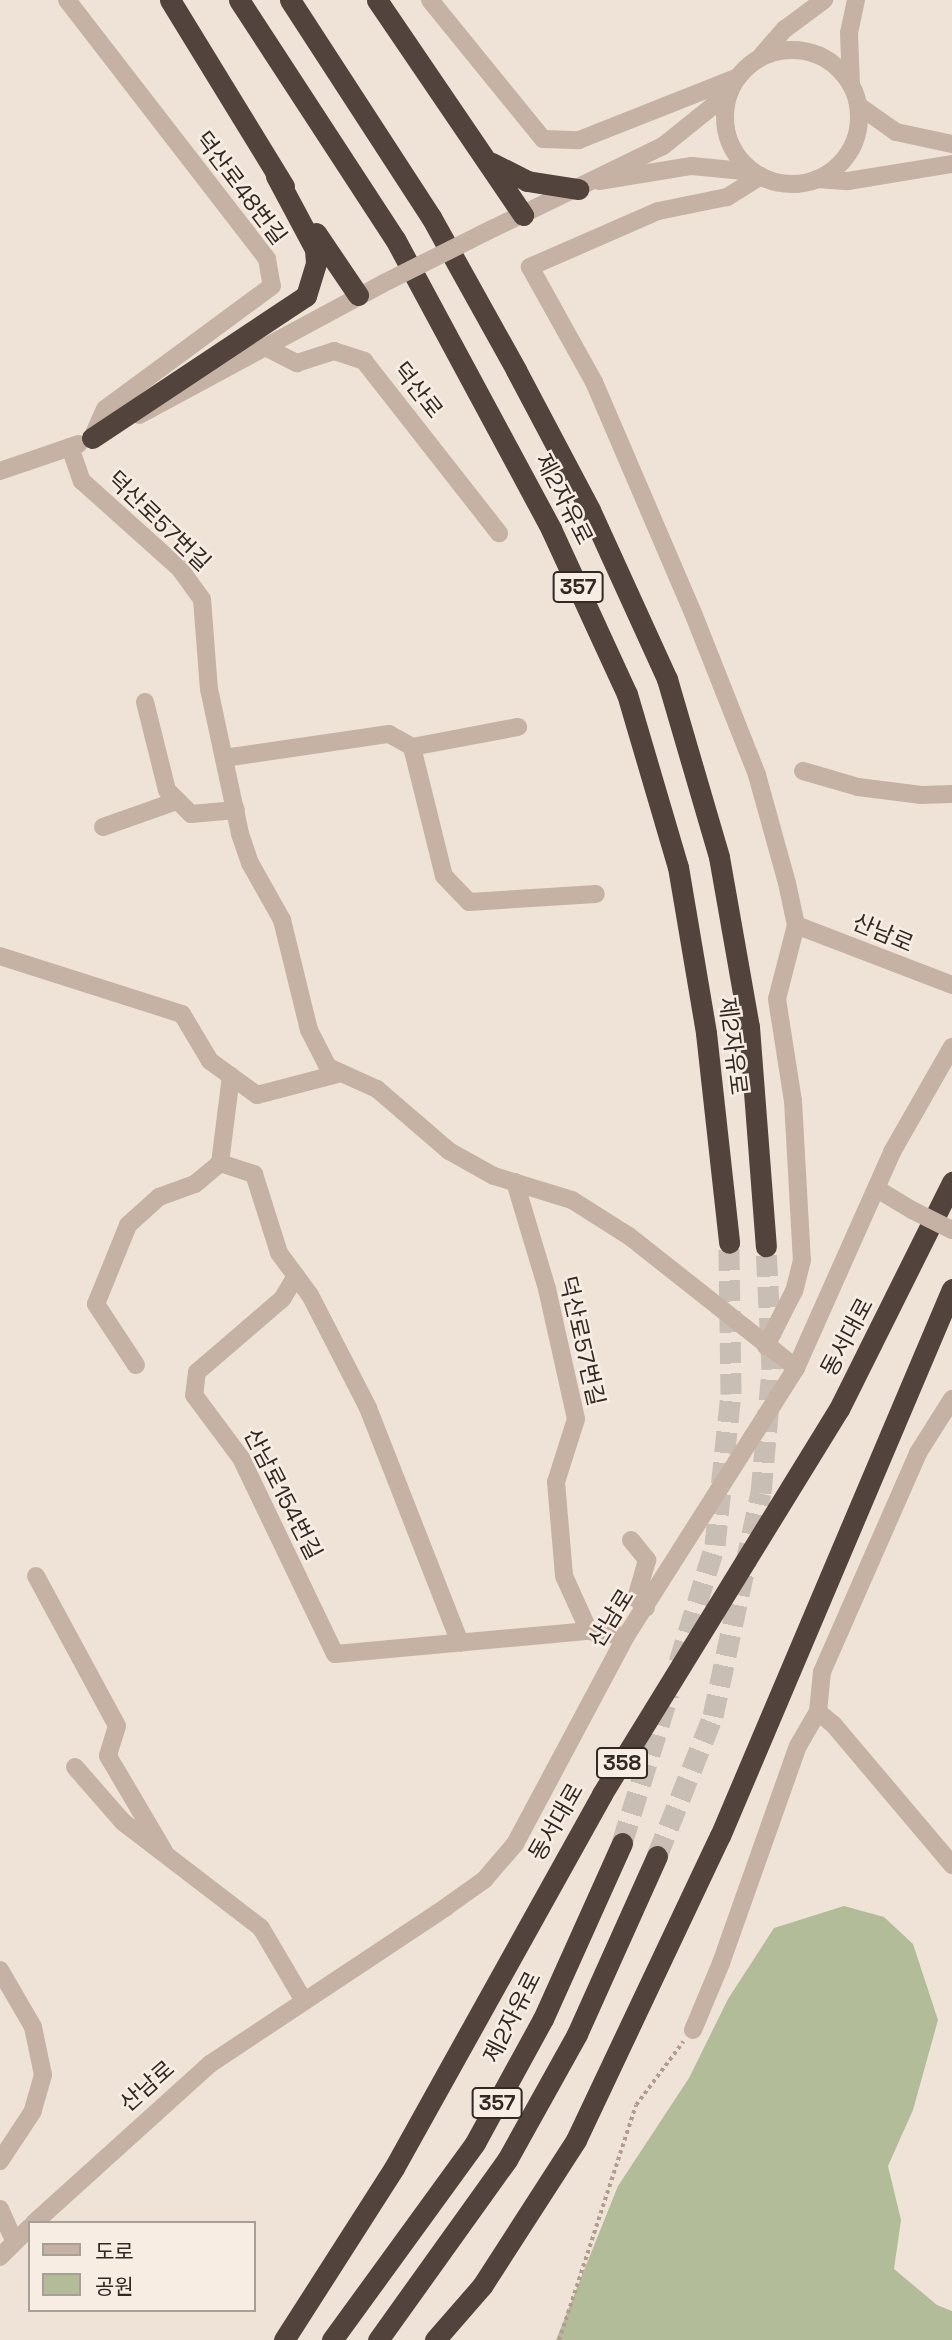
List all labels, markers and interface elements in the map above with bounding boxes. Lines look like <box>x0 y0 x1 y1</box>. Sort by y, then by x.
street label: 덕산로48번길 <box>190 126 292 250</box>
street label: 덕산로 <box>388 356 448 424</box>
street label: 제2자유로 <box>529 449 599 549</box>
street label: 덕산로57번길 <box>102 465 216 577</box>
road number: 357 <box>552 570 604 604</box>
street label: 산남로 <box>848 908 918 958</box>
street label: 제2자유로 <box>713 995 753 1097</box>
street label: 덕산로57번길 <box>554 1273 610 1409</box>
street label: 동서대로 <box>815 1293 879 1381</box>
street label: 산남로154번길 <box>238 1424 328 1564</box>
street label: 산남로 <box>582 1584 640 1652</box>
road number: 358 <box>596 1746 648 1780</box>
street label: 동서대로 <box>523 1778 589 1866</box>
street label: 제2자유로 <box>477 1967 547 2067</box>
street label: 산남로 <box>114 2055 180 2117</box>
road number: 357 <box>471 2086 523 2120</box>
legend <box>28 2221 256 2312</box>
text: 도로 <box>95 2238 134 2265</box>
text: 공원 <box>95 2273 134 2300</box>

